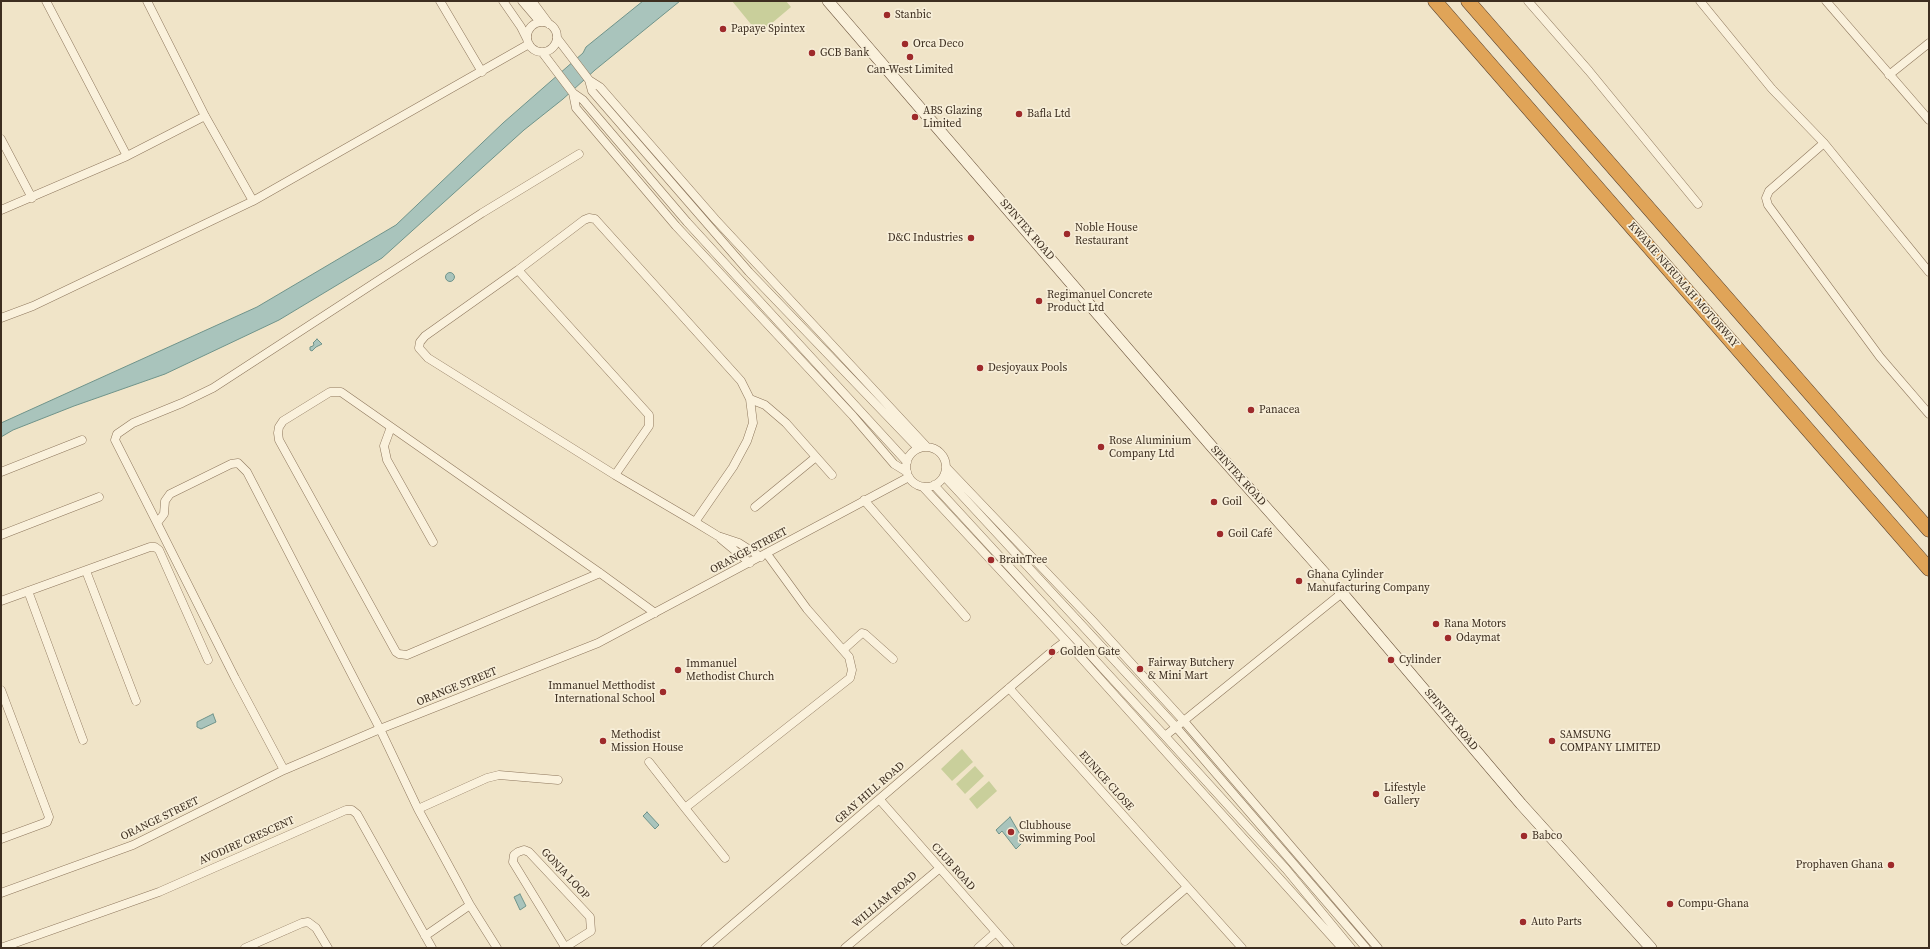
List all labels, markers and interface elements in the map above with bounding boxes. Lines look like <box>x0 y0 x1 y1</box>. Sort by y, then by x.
place label: Stanbic <box>895 8 931 22</box>
marker: Stanbic <box>882 10 892 20</box>
place label: Papaye Spintex <box>731 22 805 36</box>
marker: Papaye Spintex <box>718 24 728 34</box>
place label: Orca Deco <box>913 37 964 51</box>
marker: Orca Deco <box>900 39 910 49</box>
place label: GCB Bank <box>820 46 869 60</box>
marker: GCB Bank <box>807 48 817 58</box>
marker: Can-West Limited <box>905 52 915 62</box>
place label: Can-West Limited <box>867 63 953 77</box>
place label: ABS Glazing Limited <box>923 104 982 130</box>
place label: Bafla Ltd <box>1027 107 1071 121</box>
marker: Bafla Ltd <box>1014 109 1024 119</box>
marker: ABS Glazing Limited <box>910 112 920 122</box>
street label: SPINTEX ROAD <box>997 197 1057 263</box>
street label: KWAME NKRUMAH MOTORWAY <box>1625 220 1741 350</box>
place label: Noble House Restaurant <box>1075 221 1138 247</box>
marker: Noble House Restaurant <box>1062 229 1072 239</box>
place label: D&C Industries <box>888 231 963 245</box>
marker: D&C Industries <box>966 233 976 243</box>
place label: Regimanuel Concrete Product Ltd <box>1047 288 1153 314</box>
marker: Regimanuel Concrete Product Ltd <box>1034 296 1044 306</box>
place label: Desjoyaux Pools <box>988 361 1067 375</box>
marker: Desjoyaux Pools <box>975 363 985 373</box>
place label: Panacea <box>1259 403 1300 417</box>
marker: Panacea <box>1246 405 1256 415</box>
place label: Rose Aluminium Company Ltd <box>1109 434 1191 460</box>
marker: Rose Aluminium Company Ltd <box>1096 442 1106 452</box>
street label: SPINTEX ROAD <box>1208 443 1268 509</box>
place label: Goil <box>1222 495 1242 509</box>
marker: Goil <box>1209 497 1219 507</box>
street label: ORANGE STREET <box>708 525 790 577</box>
place label: Goil Café <box>1228 527 1273 541</box>
marker: Goil Café <box>1215 529 1225 539</box>
place label: BrainTree <box>999 553 1047 567</box>
marker: BrainTree <box>986 555 996 565</box>
place label: Ghana Cylinder Manufacturing Company <box>1307 568 1430 594</box>
marker: Ghana Cylinder Manufacturing Company <box>1294 576 1304 586</box>
place label: Rana Motors <box>1444 617 1506 631</box>
marker: Rana Motors <box>1431 619 1441 629</box>
place label: Odaymat <box>1456 631 1500 645</box>
marker: Odaymat <box>1443 633 1453 643</box>
place label: Golden Gate <box>1060 645 1120 659</box>
marker: Golden Gate <box>1047 647 1057 657</box>
place label: Cylinder <box>1399 653 1441 667</box>
marker: Cylinder <box>1386 655 1396 665</box>
place label: Fairway Butchery & Mini Mart <box>1148 656 1234 682</box>
place label: Immanuel Methodist Church <box>686 657 774 683</box>
marker: Fairway Butchery & Mini Mart <box>1135 664 1145 674</box>
street label: ORANGE STREET <box>415 665 499 709</box>
marker: Immanuel Methodist Church <box>673 665 683 675</box>
place label: Immanuel Metthodist International School <box>548 679 655 705</box>
marker: Immanuel Metthodist International School <box>658 687 668 697</box>
street label: SPINTEX ROAD <box>1421 687 1481 753</box>
place label: Methodist Mission House <box>611 728 683 754</box>
place label: SAMSUNG COMPANY LIMITED <box>1560 728 1661 754</box>
marker: Methodist Mission House <box>598 736 608 746</box>
marker: SAMSUNG COMPANY LIMITED <box>1547 736 1557 746</box>
street label: EUNICE CLOSE <box>1076 749 1136 813</box>
street label: GRAY HILL ROAD <box>832 759 908 827</box>
place label: Lifestyle Gallery <box>1384 781 1426 807</box>
marker: Lifestyle Gallery <box>1371 789 1381 799</box>
street label: ORANGE STREET <box>119 794 201 844</box>
street label: AVODIRE CRESCENT <box>197 814 297 868</box>
place label: Clubhouse Swimming Pool <box>1019 819 1096 845</box>
marker: Clubhouse Swimming Pool <box>1006 827 1016 837</box>
place label: Babco <box>1532 829 1562 843</box>
marker: Babco <box>1519 831 1529 841</box>
street label: CLUB ROAD <box>928 840 978 894</box>
street label: GONJA LOOP <box>538 846 592 902</box>
place label: Prophaven Ghana <box>1796 858 1883 872</box>
marker: Prophaven Ghana <box>1886 860 1896 870</box>
street label: WILLIAM ROAD <box>850 869 920 931</box>
place label: Compu-Ghana <box>1678 897 1749 911</box>
marker: Compu-Ghana <box>1665 899 1675 909</box>
place label: Auto Parts <box>1531 915 1582 929</box>
marker: Auto Parts <box>1518 917 1528 927</box>

